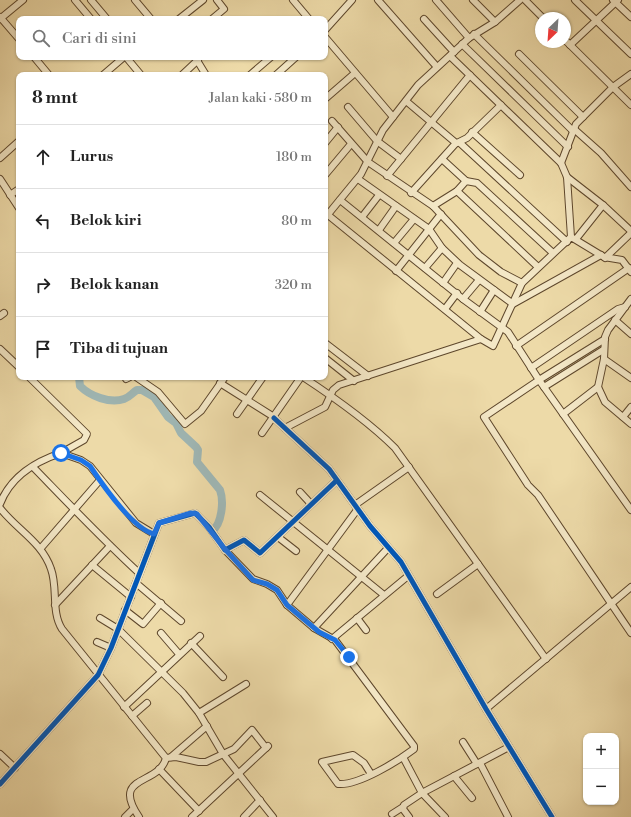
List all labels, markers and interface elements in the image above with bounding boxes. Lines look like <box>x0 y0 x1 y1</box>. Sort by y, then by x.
north arrow <box>535 12 571 48</box>
search box <box>16 16 328 60</box>
icon: search <box>30 27 52 49</box>
text: Cari di sini <box>62 29 137 48</box>
text: 8 mnt <box>32 87 77 109</box>
text: Jalan kaki · 580 m <box>209 90 312 106</box>
icon: ahead <box>32 146 54 168</box>
text: Lurus <box>70 147 113 166</box>
text: 180 m <box>276 149 312 165</box>
icon: left <box>32 210 54 232</box>
text: Belok kiri <box>70 211 141 230</box>
text: 80 m <box>281 213 312 229</box>
icon: right <box>32 274 54 296</box>
text: Belok kanan <box>70 275 159 294</box>
text: 320 m <box>275 277 312 293</box>
icon: arrive <box>32 338 54 360</box>
text: Tiba di tujuan <box>70 339 168 358</box>
route start <box>52 444 70 462</box>
route end <box>340 648 358 666</box>
map controls <box>583 733 619 805</box>
button: + <box>583 733 619 769</box>
button: − <box>583 769 619 805</box>

